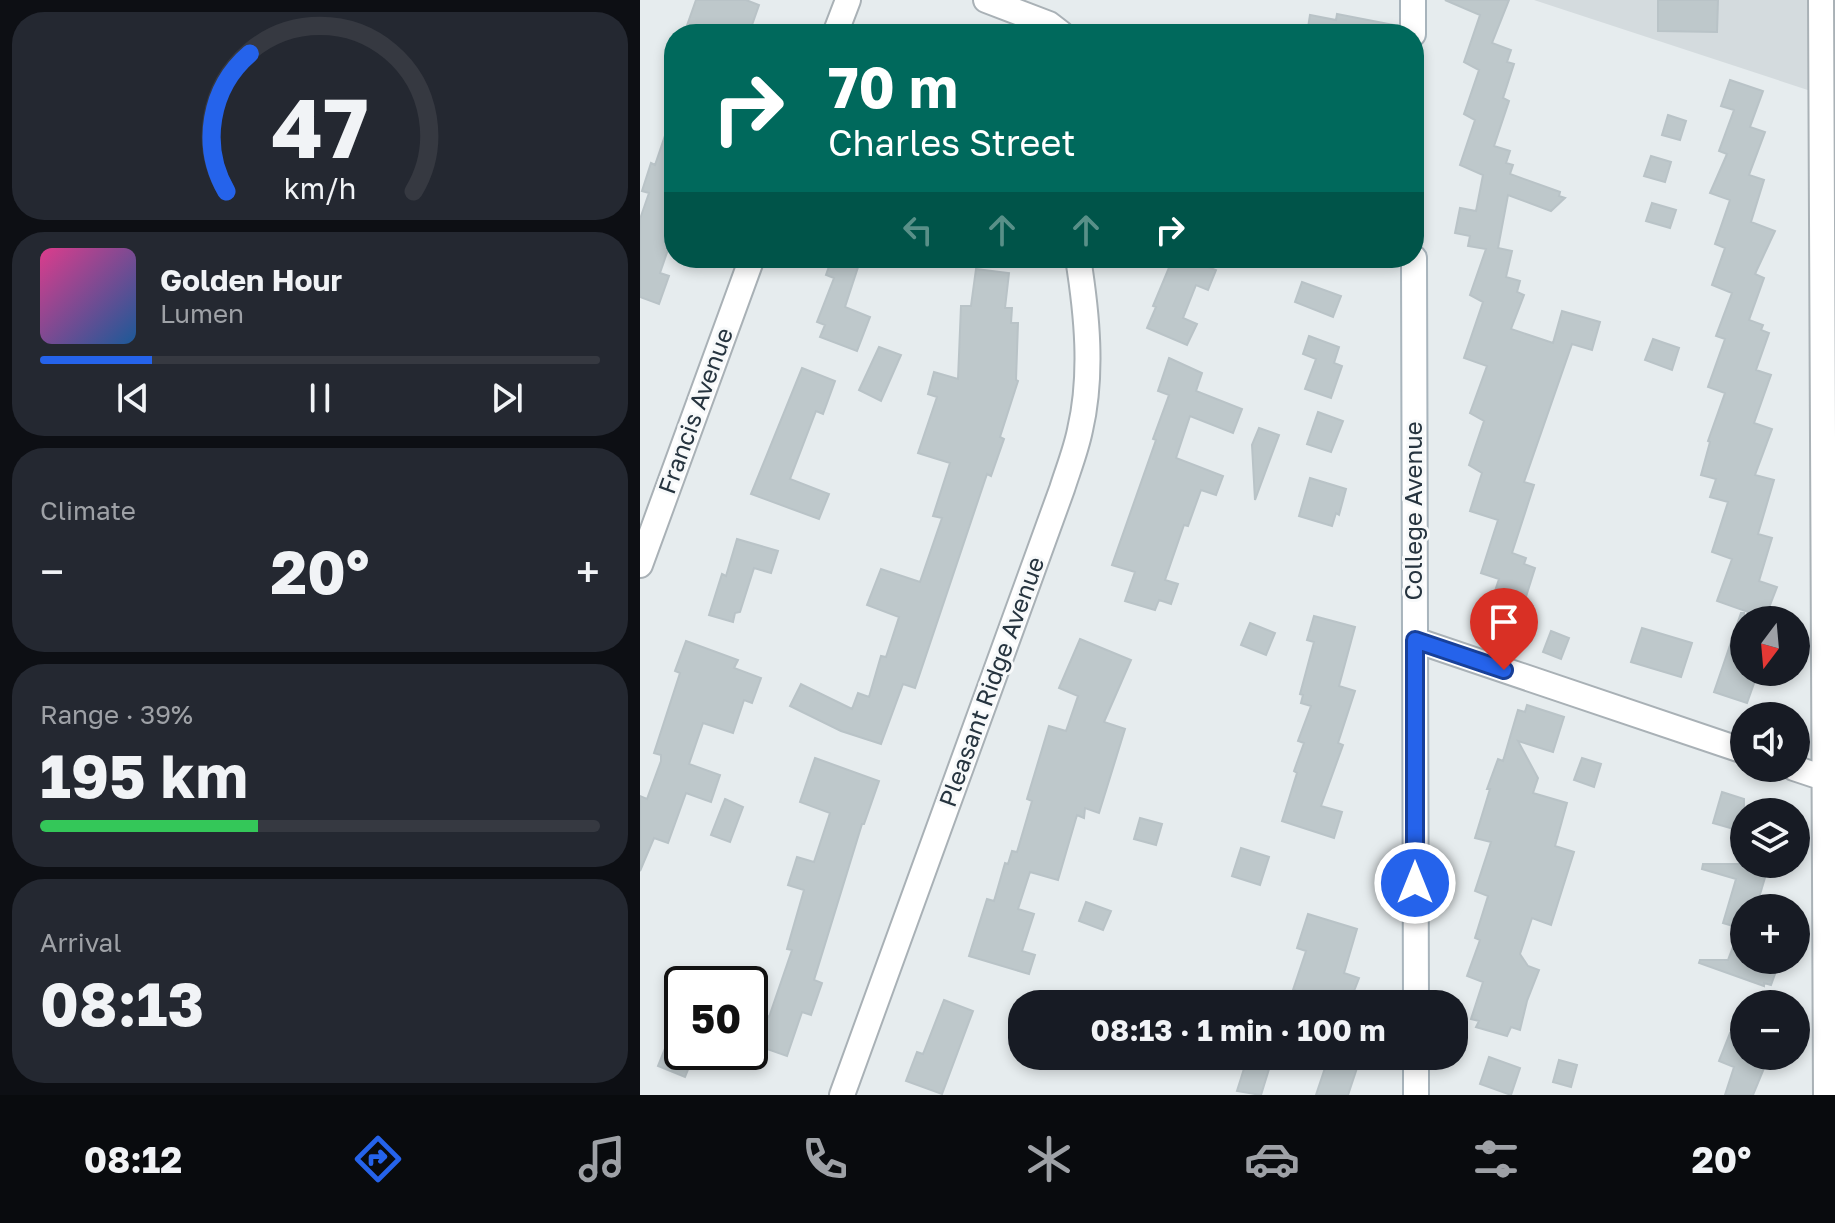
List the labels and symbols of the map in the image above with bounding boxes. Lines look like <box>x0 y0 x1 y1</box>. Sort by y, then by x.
street label: Francis Avenue <box>651 323 738 498</box>
street label: College Avenue <box>1398 421 1427 601</box>
street label: Pleasant Ridge Avenue <box>932 553 1049 810</box>
pin <box>1470 588 1538 670</box>
north arrow <box>1730 606 1810 686</box>
position arrow <box>1373 841 1457 925</box>
speed limit sign: 50 <box>664 966 768 1070</box>

